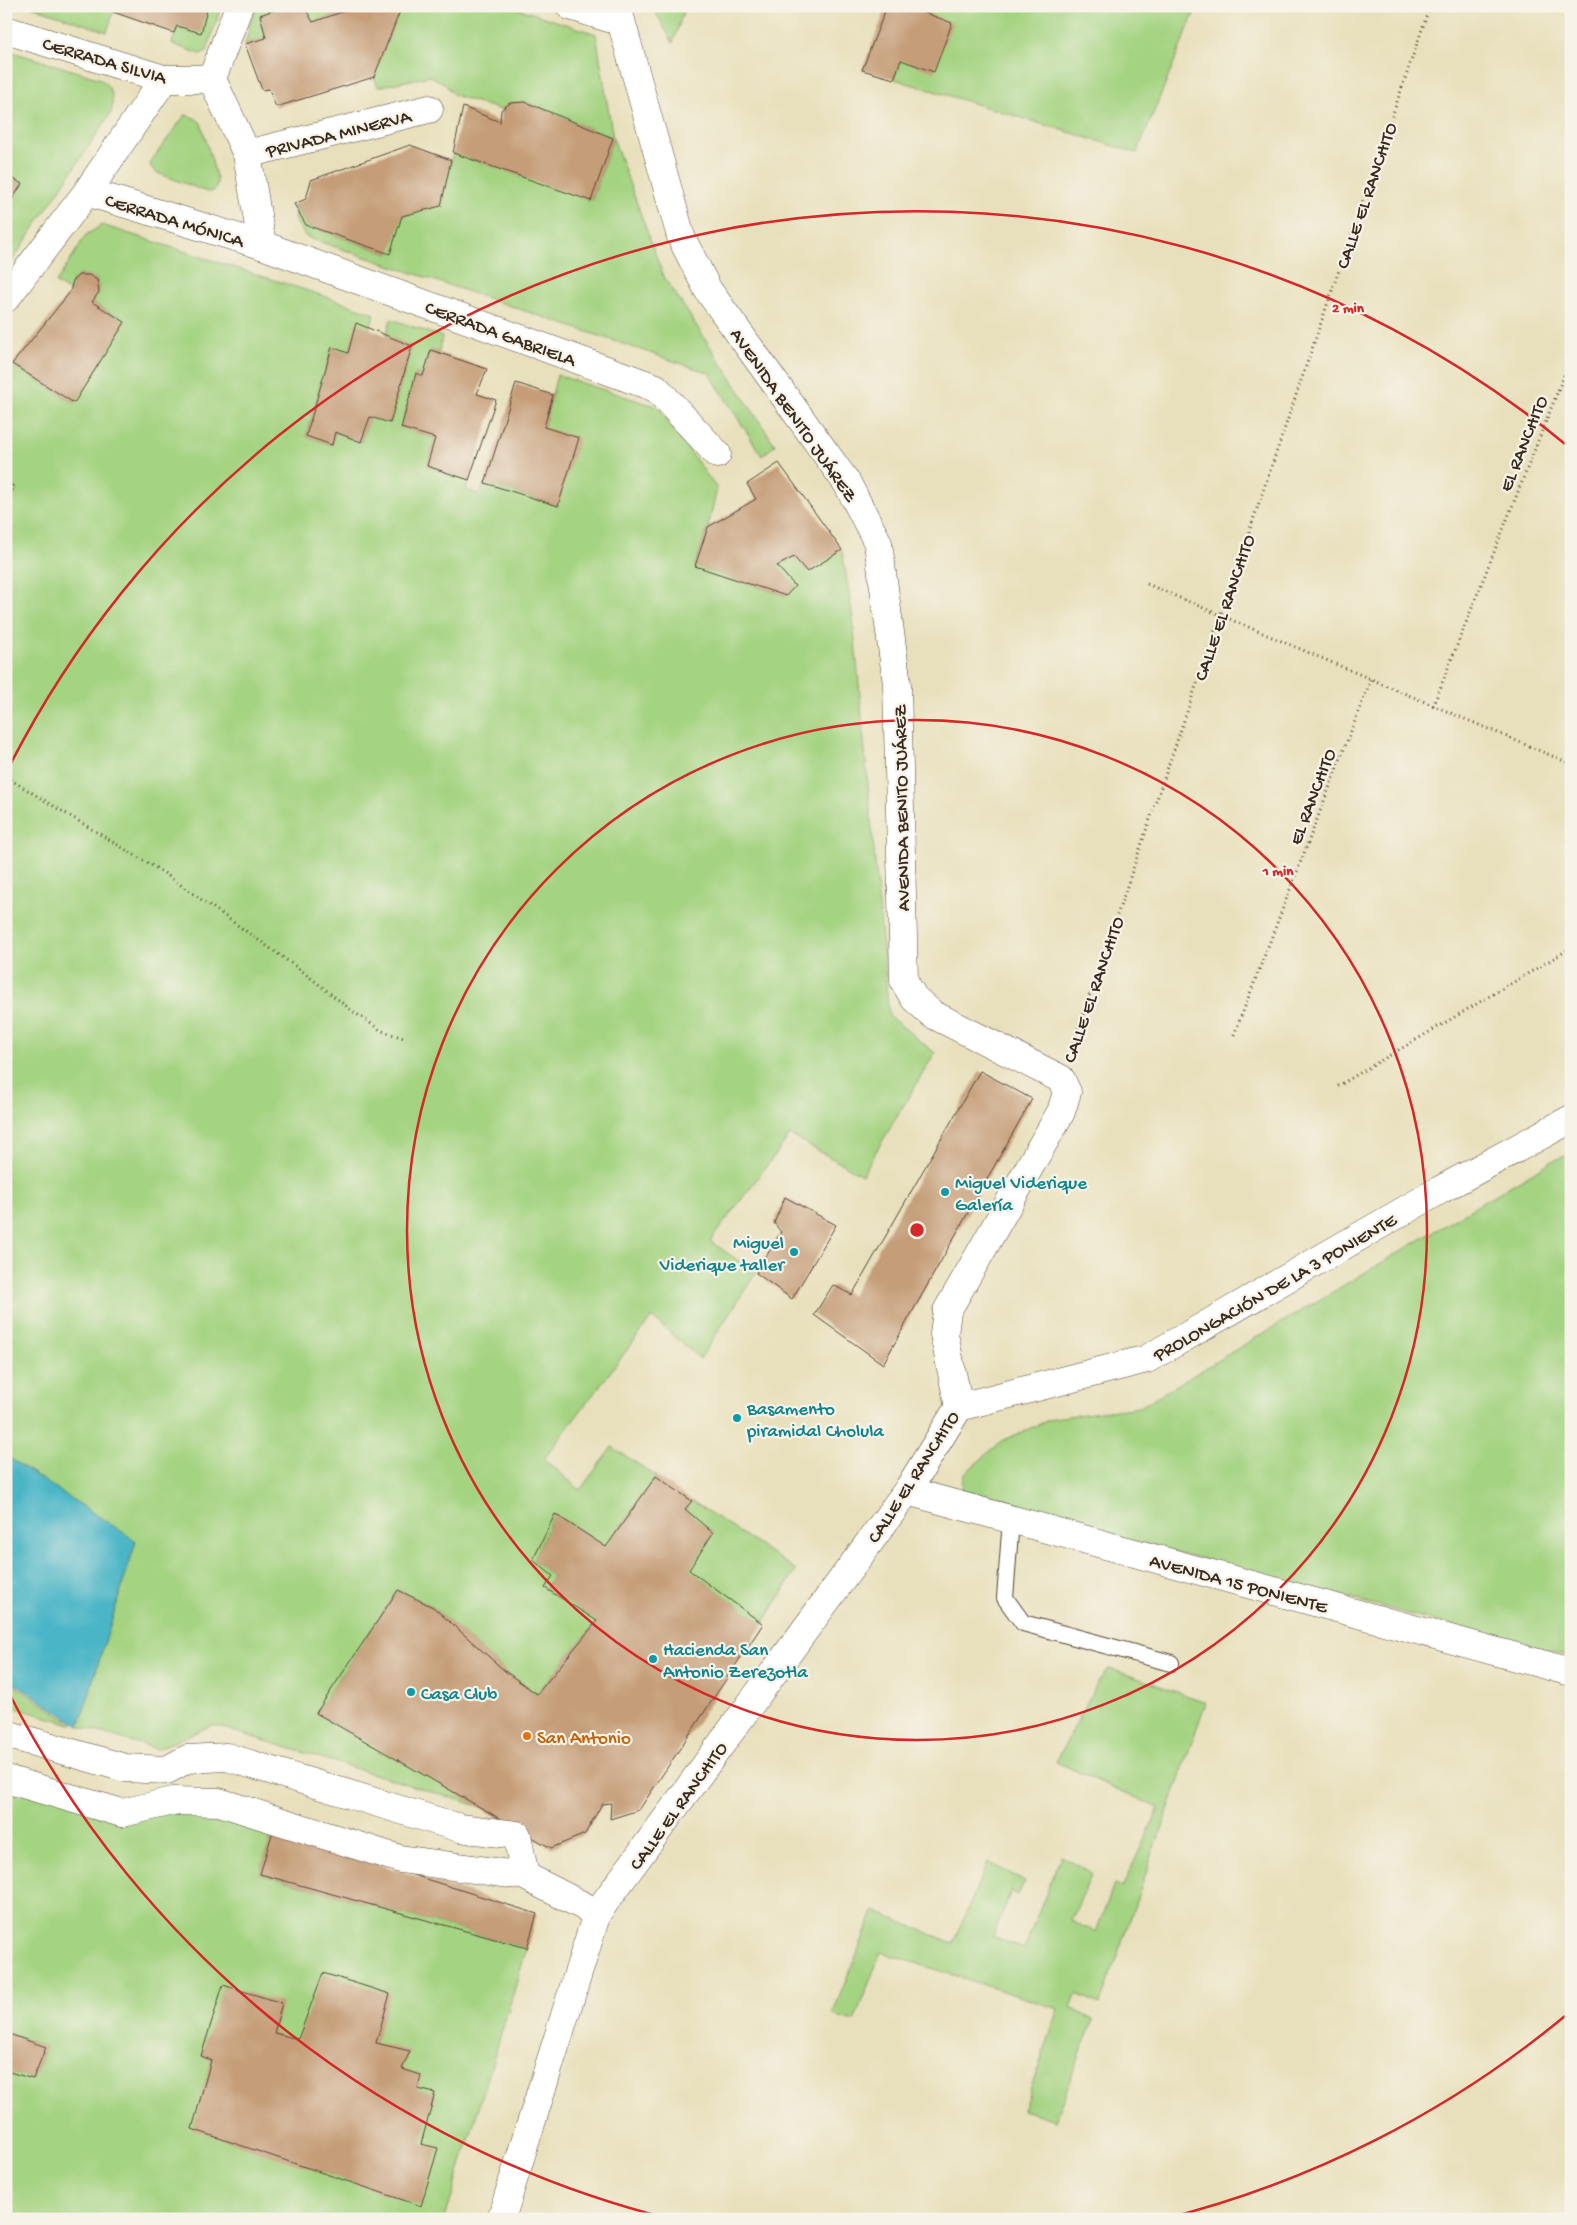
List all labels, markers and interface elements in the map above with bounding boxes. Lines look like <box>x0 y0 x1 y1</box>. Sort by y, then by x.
street label: CERRADA SILVIA <box>39 34 170 92</box>
street label: PRIVADA MINERVA <box>263 106 415 165</box>
street label: CALLE EL RANCHITO <box>1333 119 1404 272</box>
street label: CERRADA MÓNICA <box>102 190 248 255</box>
street label: CERRADA GABRIELA <box>421 297 580 374</box>
text: 2 min <box>1332 300 1365 318</box>
street label: AVENIDA BENITO JUÁREZ <box>723 325 861 508</box>
street label: EL RANCHITO <box>1496 393 1555 496</box>
street label: CALLE EL RANCHITO <box>1191 531 1262 684</box>
street label: AVENIDA BENITO JUÁREZ <box>890 704 917 912</box>
street label: EL RANCHITO <box>1285 745 1343 849</box>
text: 1 min <box>1262 863 1294 881</box>
street label: CALLE EL RANCHITO <box>1060 913 1131 1066</box>
place label: Miguel Viderique Galería <box>955 1173 1087 1218</box>
marker: Miguel Viderique Galería <box>939 1186 951 1198</box>
street label: PROLONGACIÓN DE LA 3 PONIENTE <box>1149 1209 1402 1369</box>
centre of rings <box>908 1221 926 1239</box>
place label: Miguel Viderique taller <box>659 1233 786 1278</box>
marker: Miguel Viderique taller <box>788 1246 800 1258</box>
place label: Basamento piramidal Cholula <box>746 1399 885 1444</box>
street label: CALLE EL RANCHITO <box>864 1407 967 1548</box>
marker: Basamento piramidal Cholula <box>731 1412 743 1424</box>
street label: AVENIDA 15 PONIENTE <box>1147 1551 1331 1620</box>
place label: Hacienda San Antonio Zerezotla <box>663 1640 809 1685</box>
marker: Hacienda San Antonio Zerezotla <box>647 1653 659 1665</box>
place label: Casa Club <box>421 1684 497 1707</box>
marker: Casa Club <box>405 1686 417 1698</box>
place label: San Antonio <box>537 1728 631 1751</box>
marker: San Antonio <box>521 1730 533 1742</box>
street label: CALLE EL RANCHITO <box>626 1738 734 1876</box>

